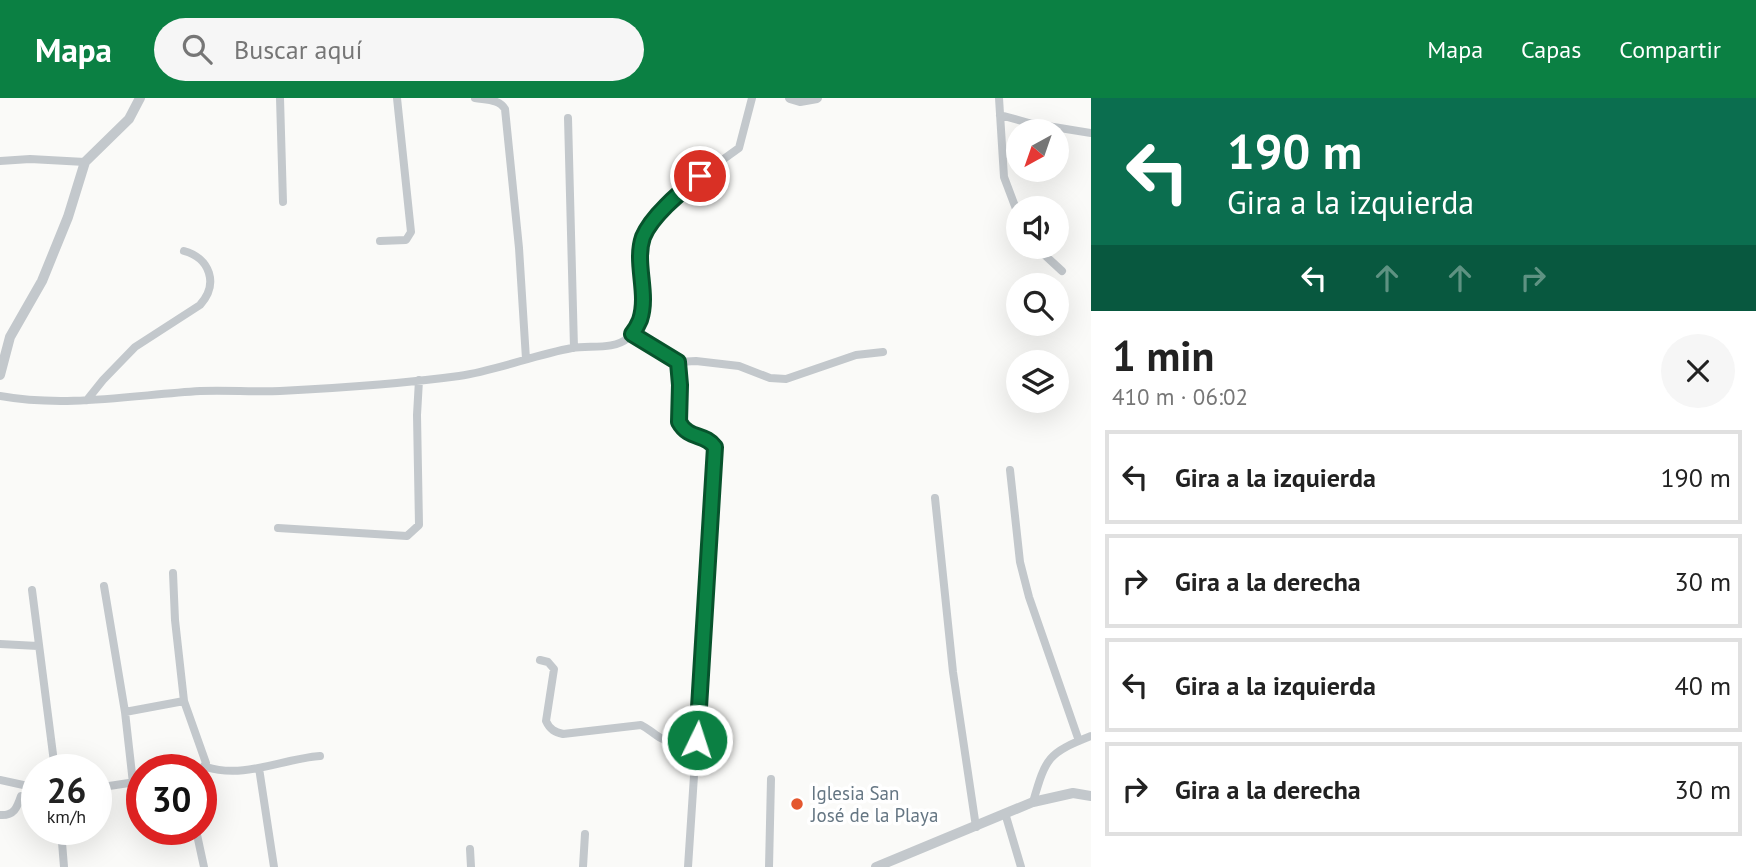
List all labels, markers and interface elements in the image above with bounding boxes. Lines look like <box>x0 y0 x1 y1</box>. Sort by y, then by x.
search box <box>154 18 644 81</box>
text: Mapa <box>35 28 112 71</box>
icon: search <box>178 30 216 68</box>
text: Buscar aquí <box>234 33 362 66</box>
text: Mapa <box>1427 34 1483 65</box>
text: Capas <box>1521 34 1581 65</box>
text: Compartir <box>1619 34 1721 65</box>
north arrow <box>1006 119 1069 182</box>
map controls <box>1006 119 1069 413</box>
text: 190 m <box>1227 119 1362 183</box>
icon: left <box>1112 126 1203 217</box>
pin <box>670 146 730 206</box>
icon: arrive <box>681 157 719 195</box>
text: Gira a la izquierda <box>1227 181 1474 223</box>
button: sound <box>1006 196 1069 259</box>
icon: left <box>1295 259 1333 297</box>
icon: ahead <box>1368 259 1406 297</box>
icon: ahead <box>1441 259 1479 297</box>
icon: right <box>1514 259 1552 297</box>
button: search <box>1006 273 1069 336</box>
text: 1 min <box>1112 328 1214 383</box>
button: close <box>1661 334 1735 408</box>
button: layers <box>1006 350 1069 413</box>
text: 410 m · 06:02 <box>1112 382 1248 411</box>
icon: left <box>1116 458 1154 496</box>
text: Gira a la izquierda <box>1175 461 1376 494</box>
text: 190 m <box>1660 461 1731 494</box>
icon: right <box>1116 562 1154 600</box>
text: Gira a la derecha <box>1175 565 1361 598</box>
text: 30 m <box>1675 565 1731 598</box>
icon: left <box>1116 666 1154 704</box>
text: Gira a la izquierda <box>1175 669 1376 702</box>
text: 40 m <box>1675 669 1731 702</box>
position arrow <box>660 703 734 777</box>
speed limit sign: 30 <box>126 754 217 845</box>
text: 26 <box>47 767 86 813</box>
icon: right <box>1116 770 1154 808</box>
text: Gira a la derecha <box>1175 773 1361 806</box>
text: 30 m <box>1675 773 1731 806</box>
place label: Iglesia San José de la Playa <box>810 781 938 827</box>
marker: Iglesia San José de la Playa <box>789 796 805 812</box>
text: km/h <box>47 805 86 828</box>

